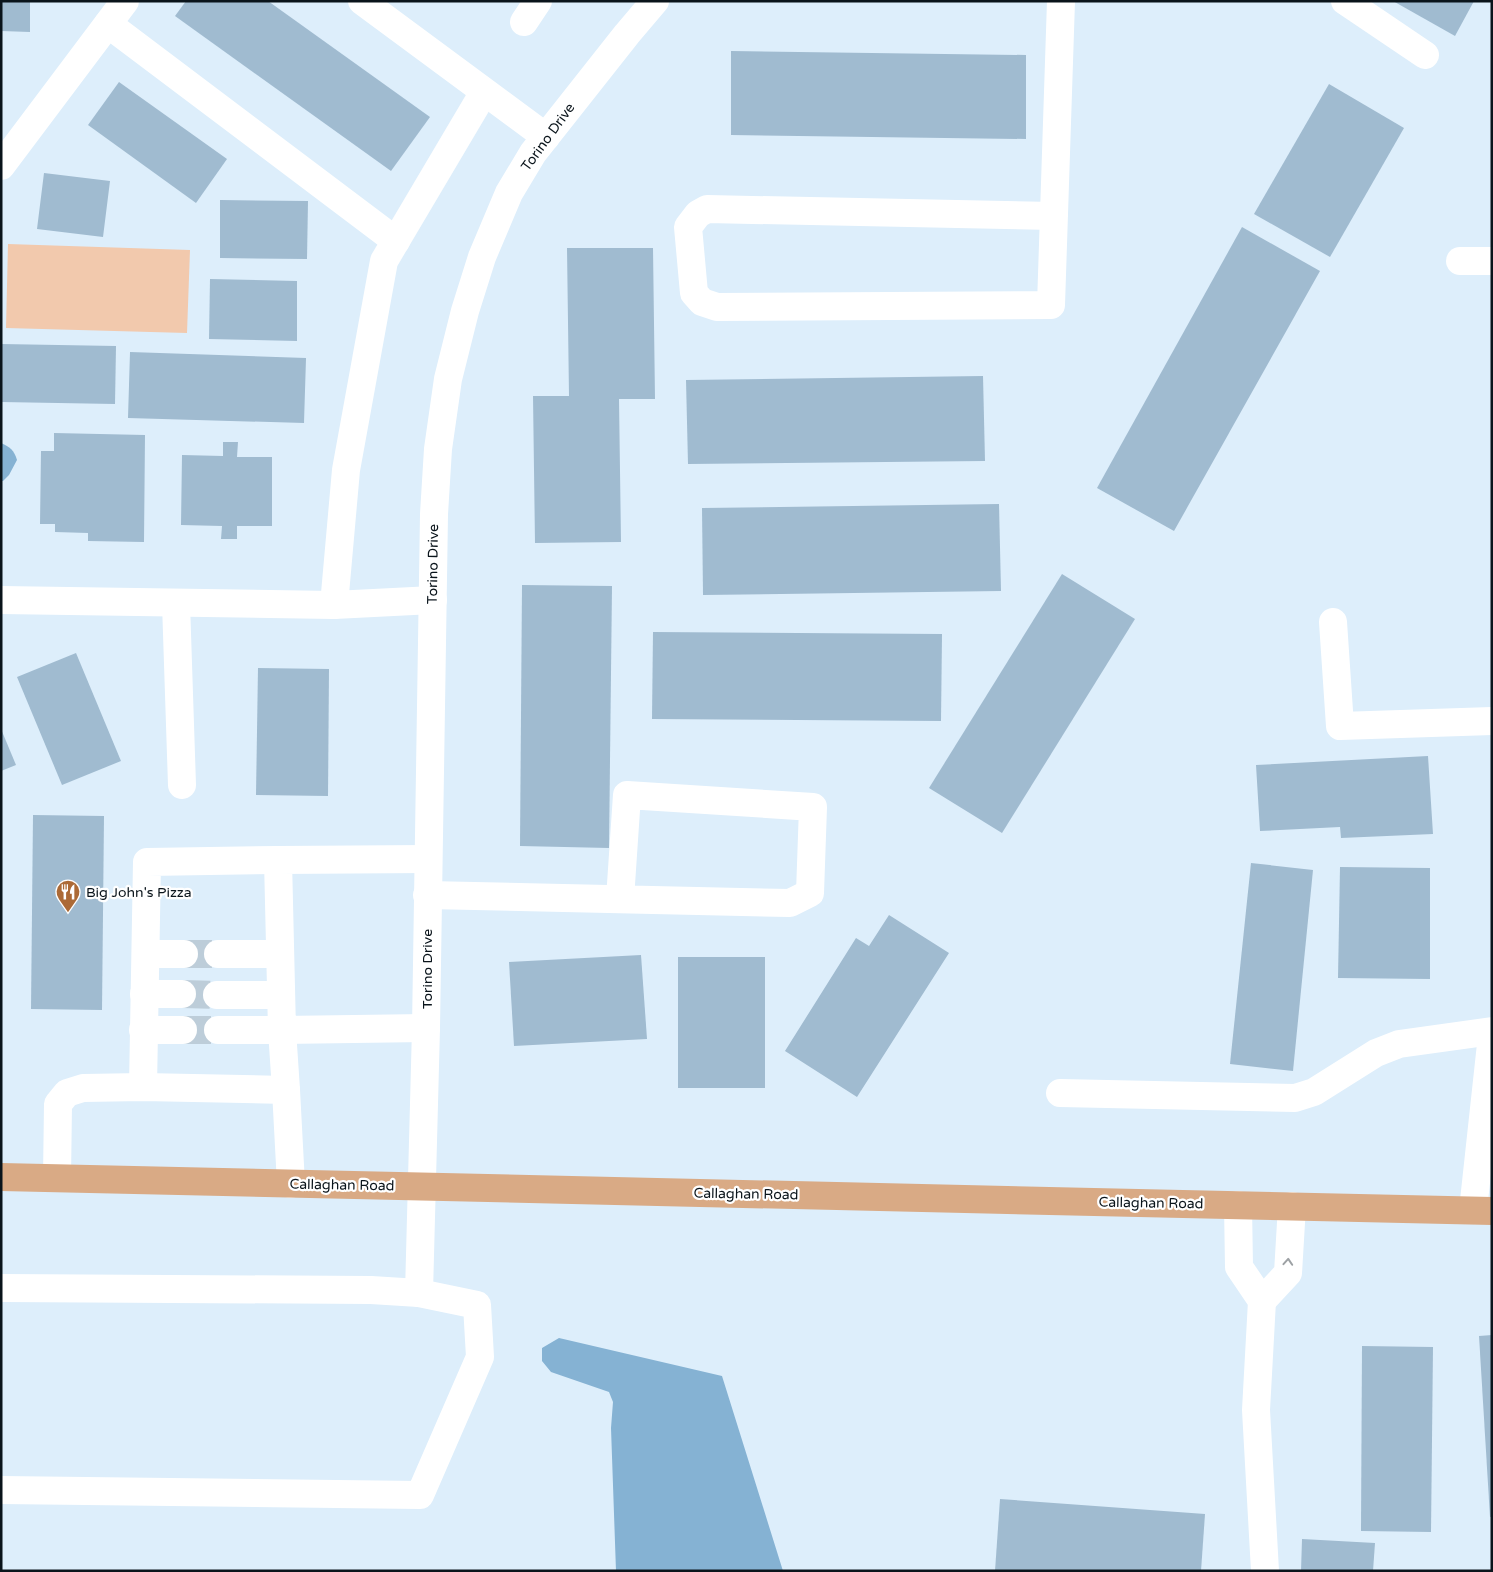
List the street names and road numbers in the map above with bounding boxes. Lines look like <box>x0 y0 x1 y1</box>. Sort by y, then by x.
street label: Torino Drive <box>518 100 578 174</box>
street label: Torino Drive <box>424 524 442 604</box>
street label: Torino Drive <box>419 929 436 1009</box>
street label: Callaghan Road <box>289 1176 395 1194</box>
street label: Callaghan Road <box>693 1185 799 1203</box>
street label: Callaghan Road <box>1098 1194 1204 1212</box>

